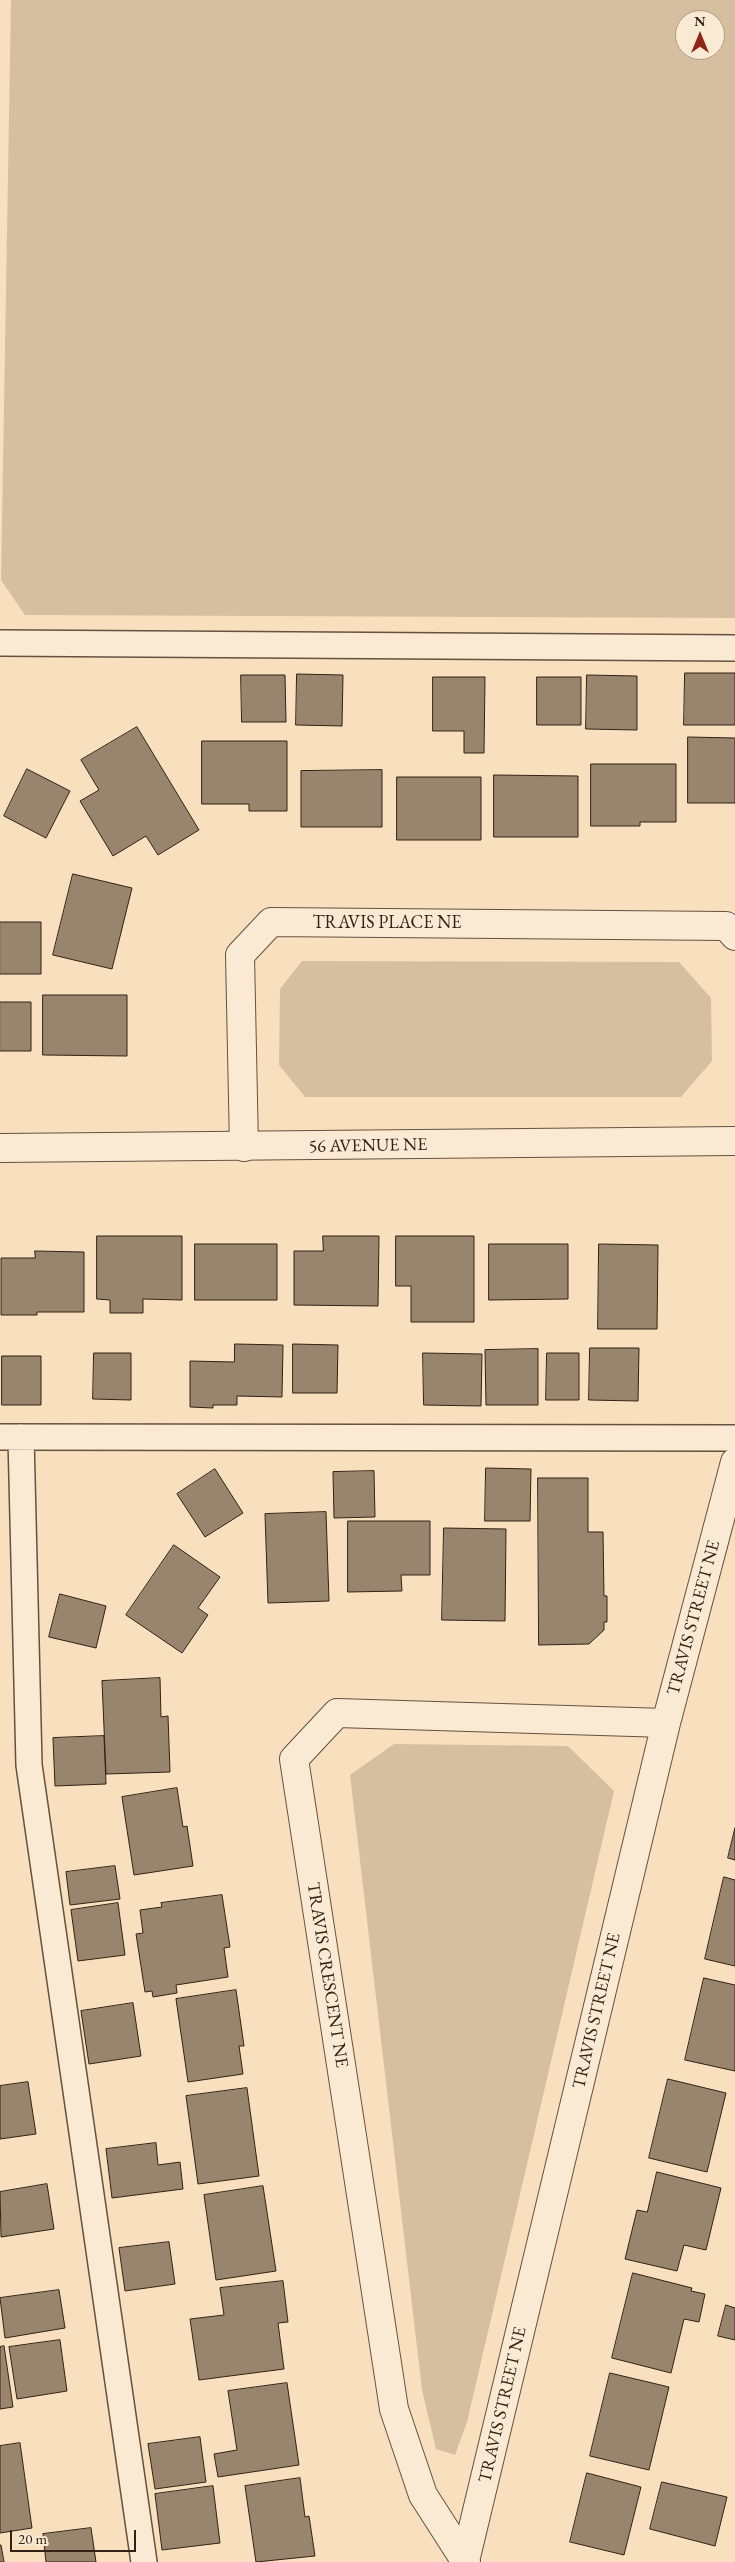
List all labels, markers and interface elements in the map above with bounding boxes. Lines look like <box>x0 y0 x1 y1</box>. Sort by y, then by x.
north arrow <box>675 10 725 60</box>
text: N <box>694 12 706 30</box>
street label: TRAVIS PLACE NE <box>312 912 462 934</box>
street label: 56 AVENUE NE <box>308 1134 428 1158</box>
street label: TRAVIS STREET NE <box>663 1538 725 1698</box>
street label: TRAVIS CRESCENT NE <box>302 1881 352 2069</box>
street label: TRAVIS STREET NE <box>569 1931 625 2091</box>
street label: TRAVIS STREET NE <box>475 2325 531 2485</box>
scale bar <box>12 2520 139 2552</box>
text: 20 m <box>18 2529 47 2548</box>

